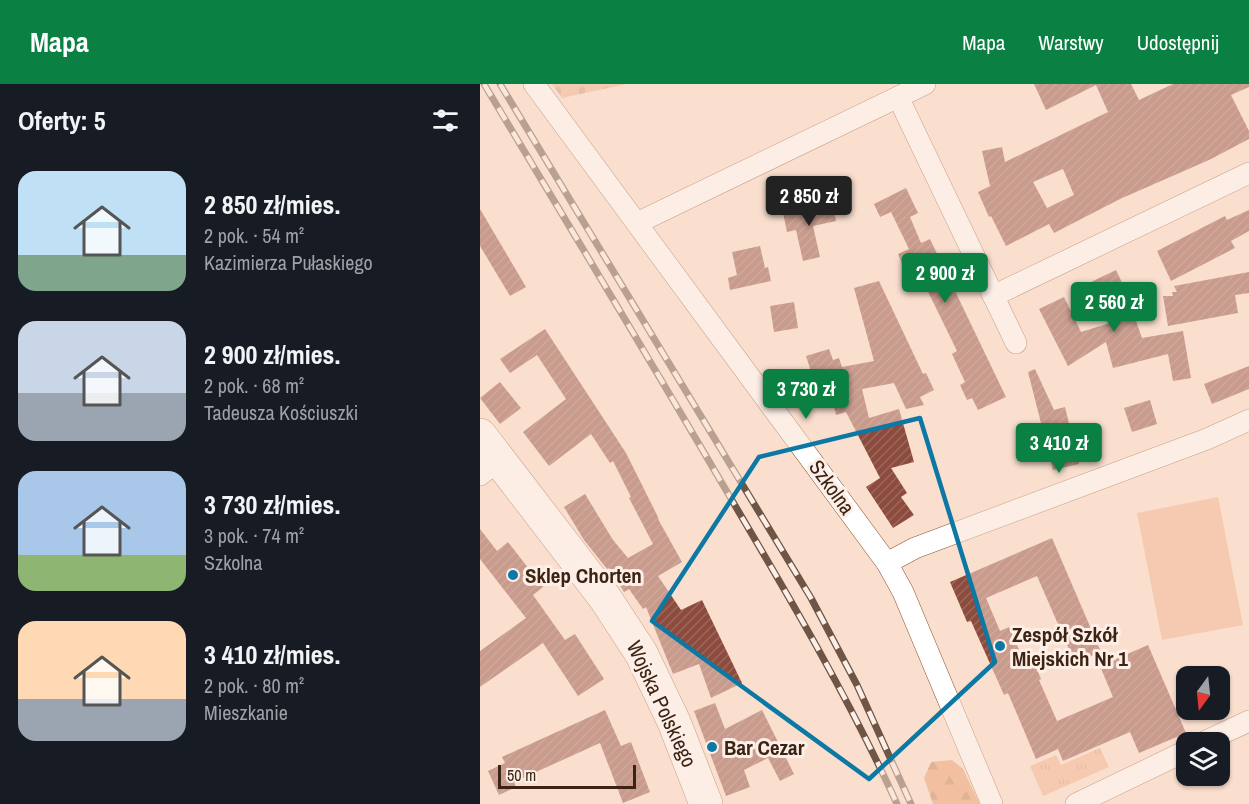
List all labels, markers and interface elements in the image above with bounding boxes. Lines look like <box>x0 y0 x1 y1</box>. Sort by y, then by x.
text: Mapa <box>30 23 89 61</box>
text: Mapa <box>962 28 1005 57</box>
text: Warstwy <box>1038 28 1104 57</box>
text: Udostępnij <box>1137 28 1219 57</box>
text: Oferty: 5 <box>18 103 106 138</box>
icon: filters <box>429 104 462 137</box>
pin: 2 850 zł <box>747 176 871 227</box>
text: 2 850 zł <box>780 182 838 209</box>
text: 2 850 zł/mies. <box>204 187 340 222</box>
icon: home <box>66 195 138 267</box>
text: 2 pok. · 54 m² <box>204 222 304 249</box>
text: Kazimierza Pułaskiego <box>204 249 373 276</box>
pin: 2 900 zł <box>883 253 1007 304</box>
text: 2 900 zł <box>916 259 974 286</box>
pin: 2 560 zł <box>1052 282 1176 333</box>
text: 2 560 zł <box>1085 288 1143 315</box>
text: 2 900 zł/mies. <box>204 337 340 372</box>
icon: home <box>66 345 138 417</box>
pin: 3 730 zł <box>744 369 868 420</box>
text: 2 pok. · 68 m² <box>204 372 304 399</box>
text: 3 730 zł <box>777 375 835 402</box>
text: Tadeusza Kościuszki <box>204 399 358 426</box>
pin: 3 410 zł <box>997 423 1121 474</box>
text: 3 410 zł <box>1030 429 1088 456</box>
street label: Szkolna <box>802 454 862 521</box>
text: 3 730 zł/mies. <box>204 487 340 522</box>
icon: home <box>66 495 138 567</box>
text: 3 pok. · 74 m² <box>204 522 304 549</box>
text: Szkolna <box>204 549 262 576</box>
place label: Sklep Chorten <box>525 561 642 590</box>
marker: Sklep Chorten <box>506 568 520 582</box>
place label: Zespół Szkół Miejskich Nr 1 <box>1012 620 1128 673</box>
street label: Wojska Polskiego <box>620 636 704 772</box>
text: 3 410 zł/mies. <box>204 637 340 672</box>
marker: Zespół Szkół Miejskich Nr 1 <box>993 639 1007 653</box>
icon: home <box>66 645 138 717</box>
north arrow <box>1176 666 1230 720</box>
map controls <box>1176 666 1230 786</box>
text: 2 pok. · 80 m² <box>204 672 304 699</box>
text: Mieszkanie <box>204 699 288 726</box>
button: layers <box>1176 732 1230 786</box>
place label: Bar Cezar <box>724 733 805 762</box>
marker: Bar Cezar <box>705 740 719 754</box>
scale bar <box>498 762 636 790</box>
text: 50 m <box>507 764 536 786</box>

